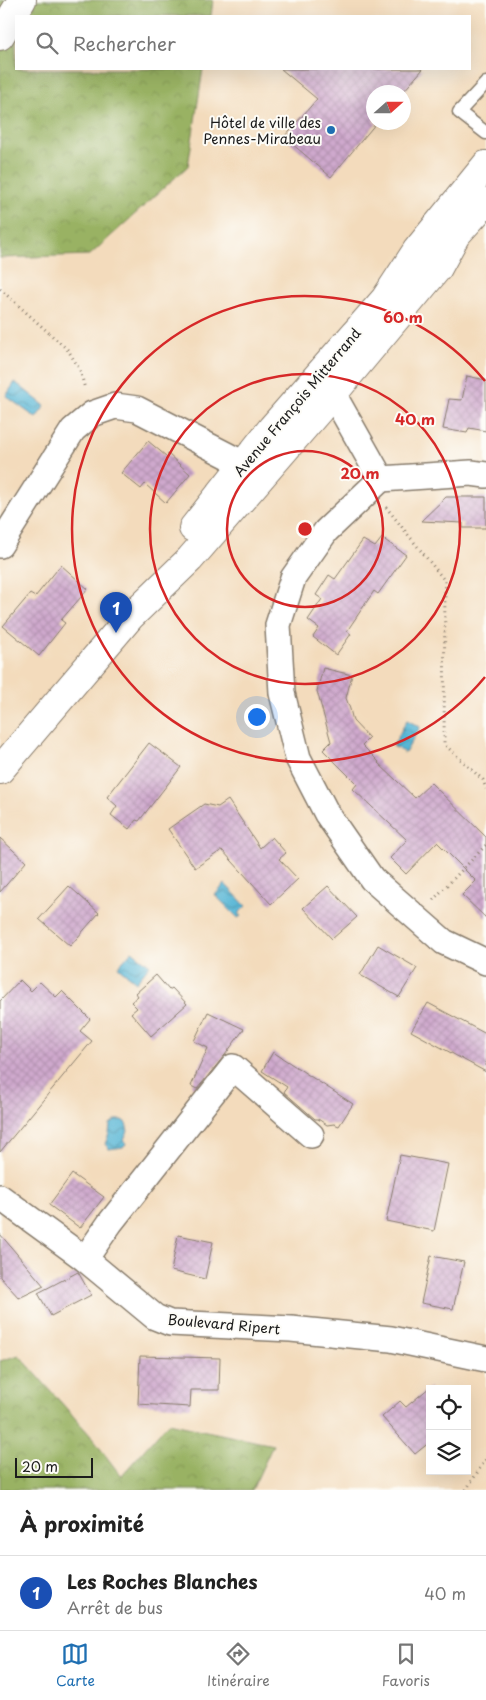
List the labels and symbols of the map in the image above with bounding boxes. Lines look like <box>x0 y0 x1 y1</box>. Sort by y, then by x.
north arrow <box>366 85 411 130</box>
place label: Hôtel de ville des Pennes-Mirabeau <box>203 112 321 149</box>
marker: Hôtel de ville des Pennes-Mirabeau <box>325 124 337 136</box>
text: 60 m <box>383 305 423 328</box>
street label: Avenue François Mitterrand <box>228 323 366 481</box>
text: 40 m <box>395 407 435 430</box>
text: 20 m <box>341 461 379 484</box>
centre of rings <box>296 520 314 538</box>
pin: 1 <box>100 592 132 633</box>
your location <box>244 704 270 730</box>
street label: Boulevard Ripert <box>167 1309 281 1339</box>
scale bar <box>15 1455 92 1478</box>

